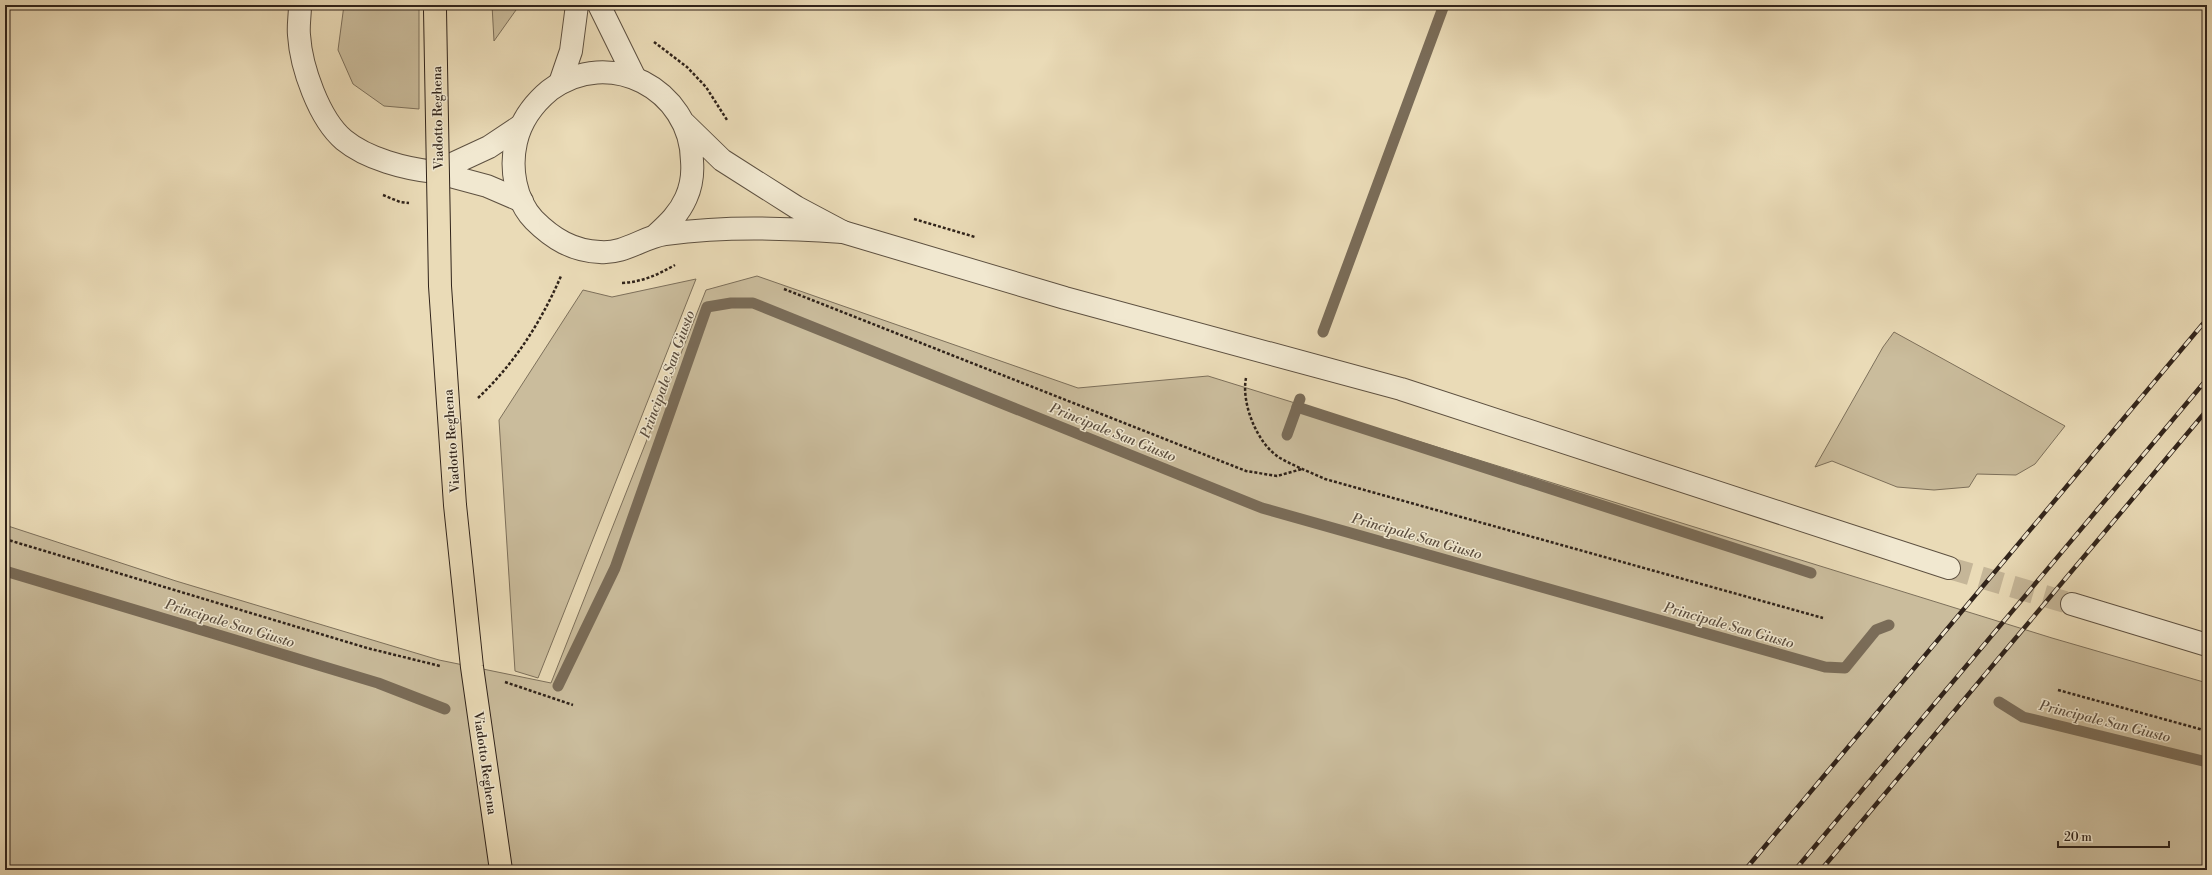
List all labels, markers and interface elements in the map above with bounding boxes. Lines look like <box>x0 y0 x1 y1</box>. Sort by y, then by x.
street label: Viadotto Reghena <box>429 66 447 171</box>
water label: Principale San Giusto <box>636 308 699 442</box>
street label: Viadotto Reghena <box>440 388 464 494</box>
water label: Principale San Giusto <box>1046 399 1178 466</box>
water label: Principale San Giusto <box>1349 509 1484 564</box>
water label: Principale San Giusto <box>162 595 297 652</box>
water label: Principale San Giusto <box>1661 598 1796 653</box>
water label: Principale San Giusto <box>2036 697 2172 747</box>
street label: Viadotto Reghena <box>470 710 500 816</box>
scale bar <box>2058 823 2169 849</box>
text: 20 m <box>2064 830 2092 845</box>

